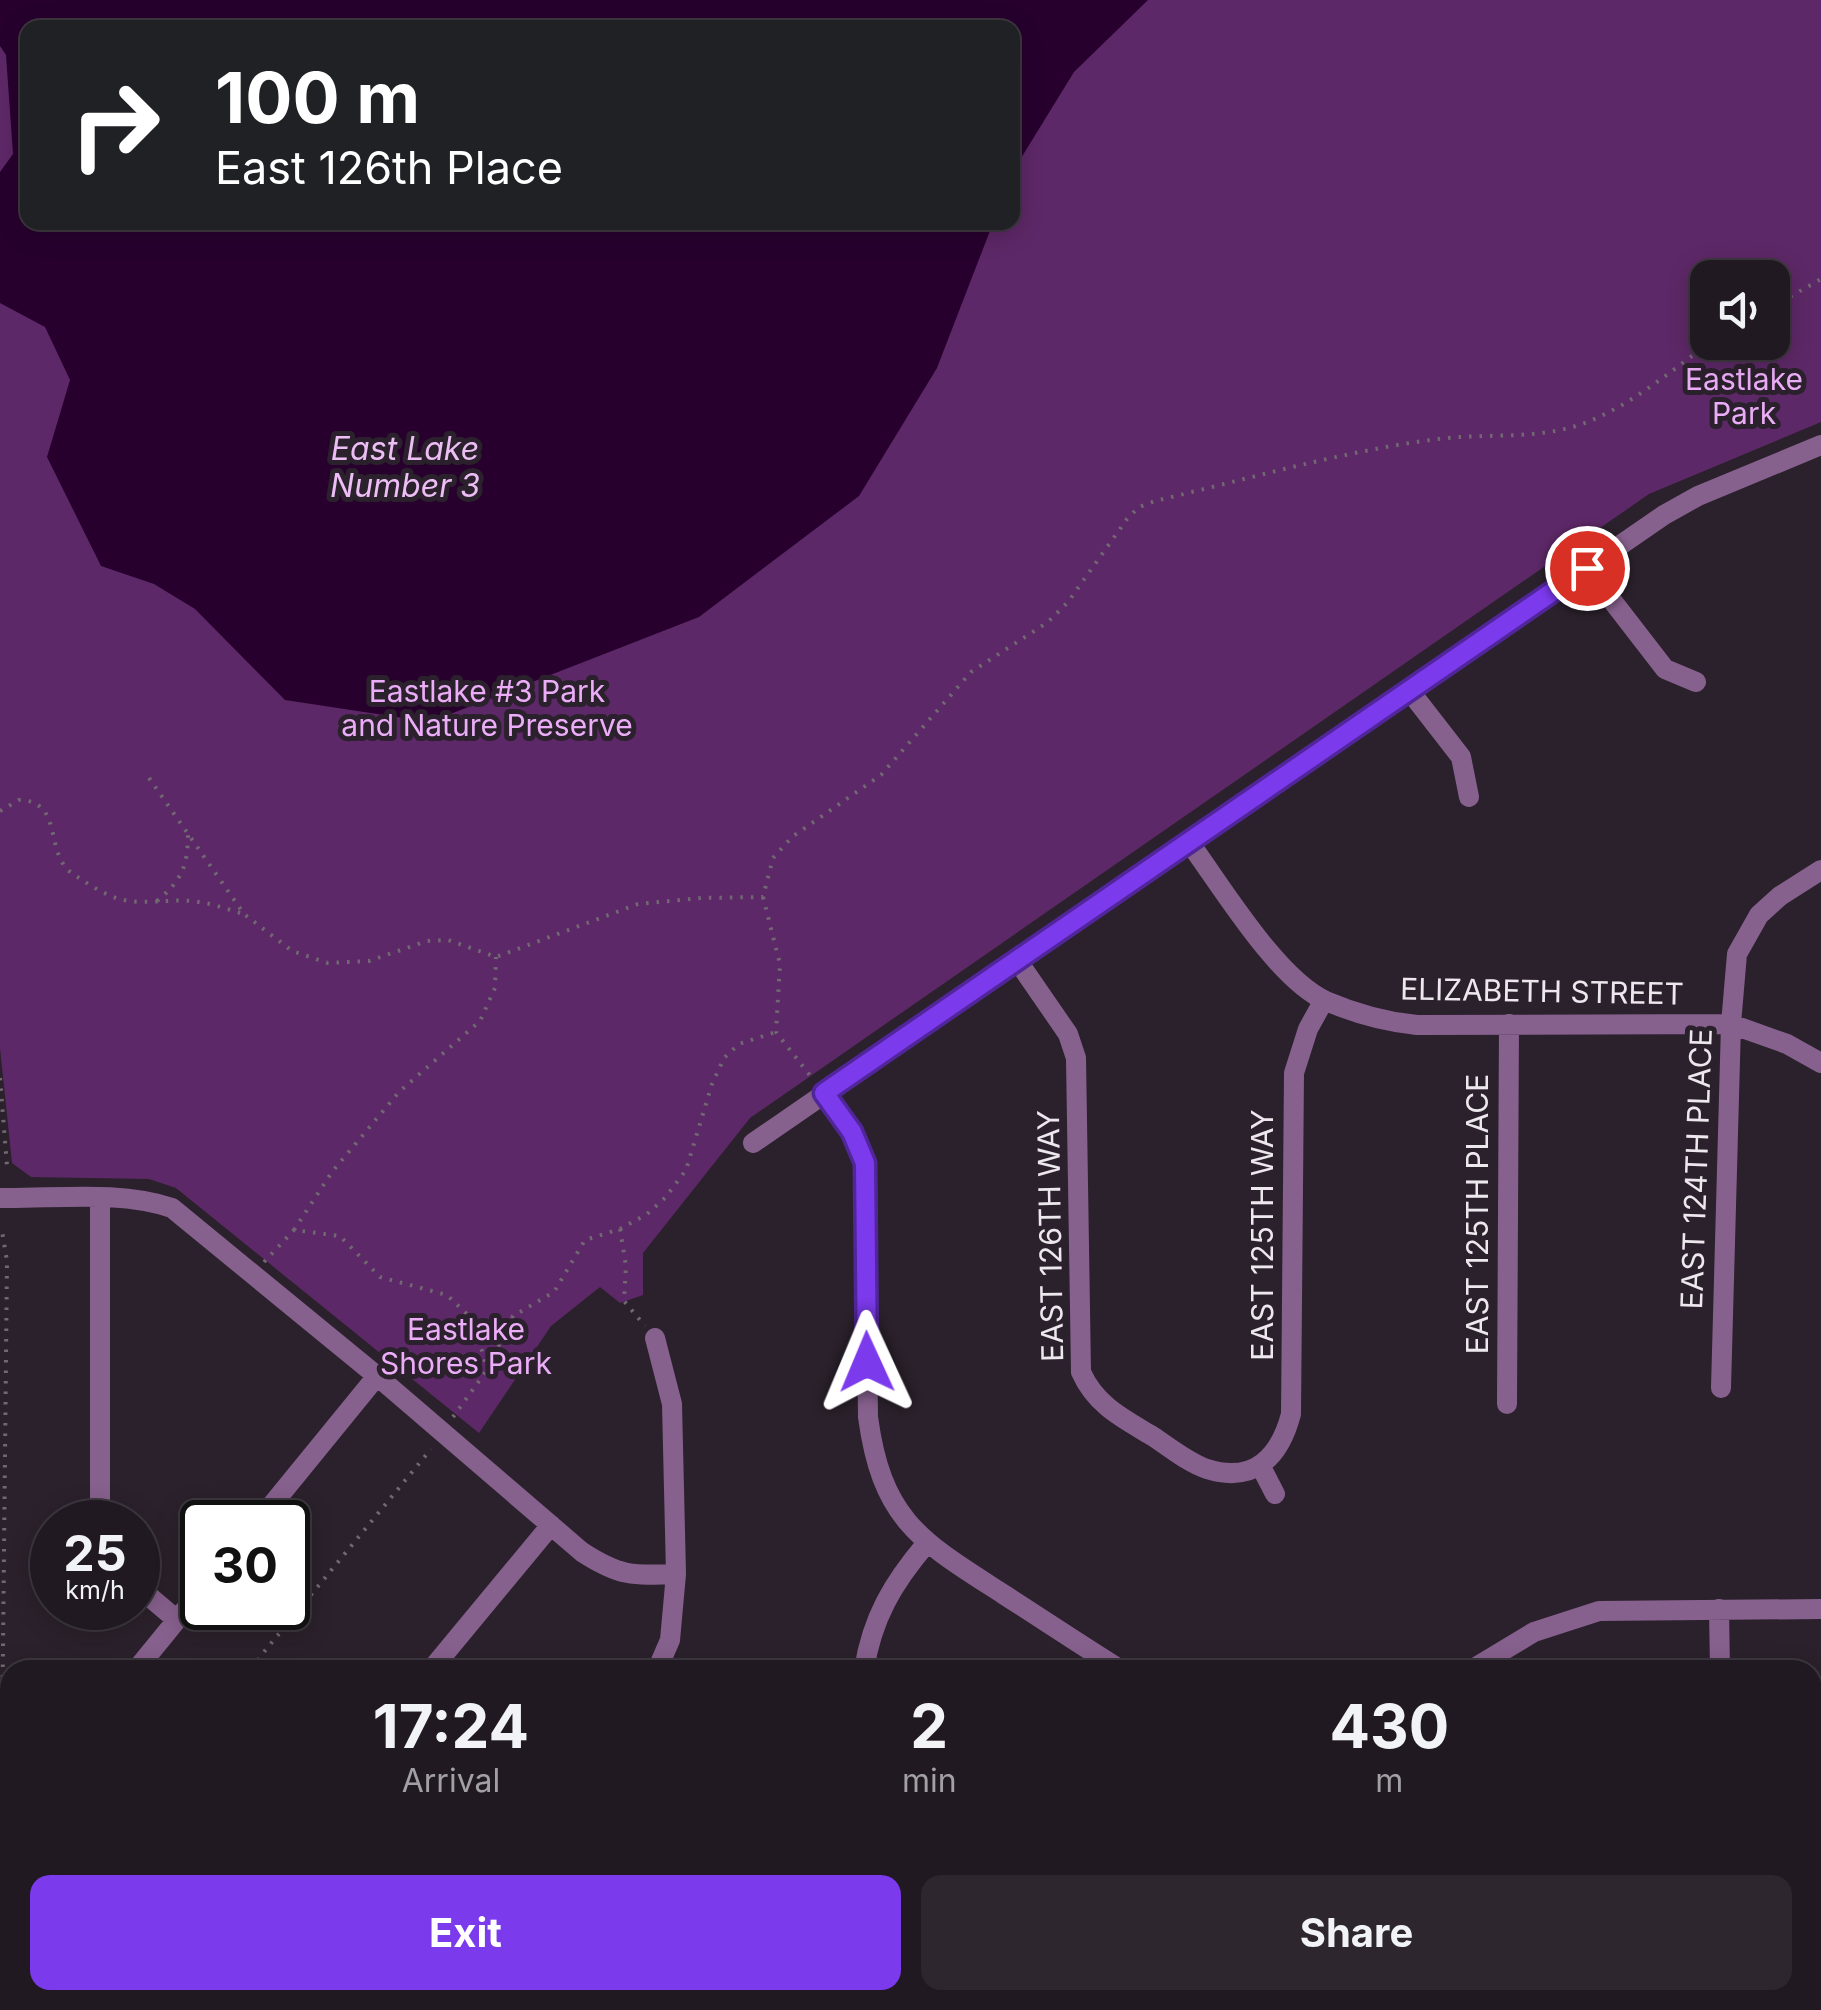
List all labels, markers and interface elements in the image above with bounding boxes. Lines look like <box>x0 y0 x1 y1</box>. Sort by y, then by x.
text: 100 m <box>215 55 420 140</box>
icon: right <box>50 60 180 190</box>
text: East 126th Place <box>215 140 563 195</box>
map controls <box>1690 260 1790 360</box>
button: sound <box>1690 260 1790 360</box>
park label: Eastlake Park <box>1685 361 1803 431</box>
water label: East Lake Number 3 <box>330 429 480 505</box>
pin <box>1545 526 1630 611</box>
icon: arrive <box>1560 541 1615 596</box>
park label: Eastlake #3 Park and Nature Preserve <box>341 673 633 743</box>
street label: ELIZABETH STREET <box>1400 971 1684 1011</box>
street label: EAST 124TH PLACE <box>1673 1028 1719 1310</box>
street label: EAST 125TH PLACE <box>1459 1074 1495 1354</box>
street label: EAST 125TH WAY <box>1244 1109 1280 1361</box>
street label: EAST 126TH WAY <box>1030 1110 1070 1362</box>
position arrow <box>815 1310 919 1414</box>
park label: Eastlake Shores Park <box>380 1311 552 1381</box>
speed limit sign: 30 <box>180 1500 310 1630</box>
text: 25 <box>63 1523 127 1583</box>
text: km/h <box>65 1575 125 1605</box>
text: 17:24 <box>373 1690 529 1762</box>
text: 2 <box>910 1690 948 1762</box>
text: 430 <box>1329 1690 1449 1762</box>
text: Arrival <box>402 1761 500 1800</box>
text: min <box>902 1761 957 1800</box>
text: m <box>1375 1761 1403 1800</box>
button: Exit <box>30 1875 901 1990</box>
button: Share <box>921 1875 1792 1990</box>

